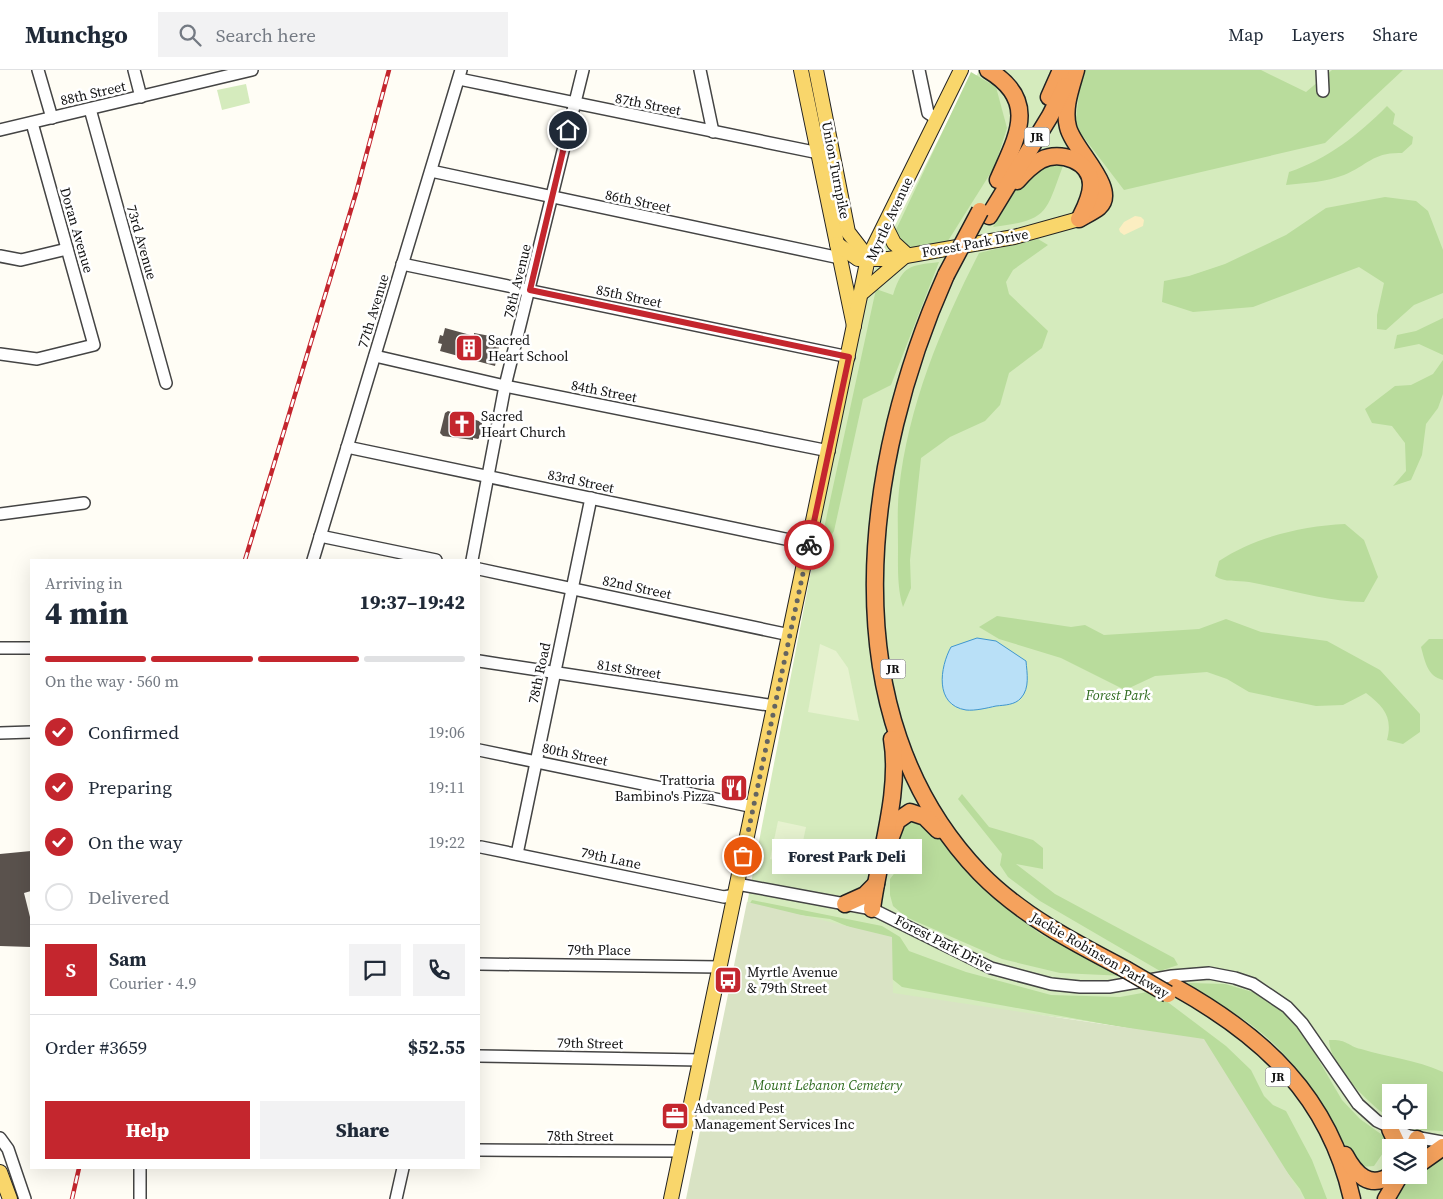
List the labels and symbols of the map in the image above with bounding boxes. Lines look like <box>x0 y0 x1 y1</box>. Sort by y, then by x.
street label: 88th Street <box>58 76 128 110</box>
street label: 87th Street <box>613 88 683 120</box>
pin <box>547 109 589 151</box>
street label: Union Turnpike <box>817 120 855 220</box>
road number: JR <box>1024 128 1050 146</box>
street label: Myrtle Avenue <box>861 174 917 264</box>
street label: 86th Street <box>603 184 673 218</box>
street label: Doran Avenue <box>55 185 99 275</box>
street label: 73rd Avenue <box>122 202 162 282</box>
street label: Forest Park Drive <box>920 224 1030 262</box>
street label: 78th Avenue <box>498 242 536 320</box>
street label: 77th Avenue <box>352 272 394 350</box>
street label: 85th Street <box>594 279 664 313</box>
place label: Sacred Heart School <box>488 330 568 366</box>
building icon: Sacred Heart School <box>454 333 484 363</box>
street label: 84th Street <box>569 375 639 407</box>
place label: Sacred Heart Church <box>481 406 566 442</box>
church icon: Sacred Heart Church <box>447 409 477 439</box>
street label: 83rd Street <box>546 464 616 498</box>
courier <box>784 520 834 570</box>
street label: 82nd Street <box>601 570 674 604</box>
street label: 78th Road <box>523 641 555 705</box>
street label: 81st Street <box>596 654 663 684</box>
road number: JR <box>880 660 906 678</box>
park label: Forest Park <box>1085 685 1151 705</box>
street label: 80th Street <box>540 737 610 771</box>
place label: Trattoria Bambino's Pizza <box>615 770 716 806</box>
restaurant icon: Trattoria Bambino's Pizza <box>719 773 749 803</box>
pin <box>722 835 764 877</box>
callout: Forest Park Deli <box>773 838 923 874</box>
street label: 79th Lane <box>579 842 643 874</box>
street label: Jackie Robinson Parkway <box>1026 907 1174 1003</box>
street label: Forest Park Drive <box>891 910 997 976</box>
street label: 79th Place <box>567 940 631 960</box>
place label: Myrtle Avenue & 79th Street <box>747 962 838 998</box>
bus stop icon: Myrtle Avenue & 79th Street <box>713 965 743 995</box>
street label: 79th Street <box>557 1032 624 1054</box>
road number: JR <box>1266 1068 1290 1086</box>
park label: Mount Lebanon Cemetery <box>751 1075 903 1095</box>
place label: Advanced Pest Management Services Inc <box>694 1098 855 1134</box>
office icon: Advanced Pest Management Services Inc <box>660 1101 690 1131</box>
street label: 78th Street <box>547 1126 614 1146</box>

